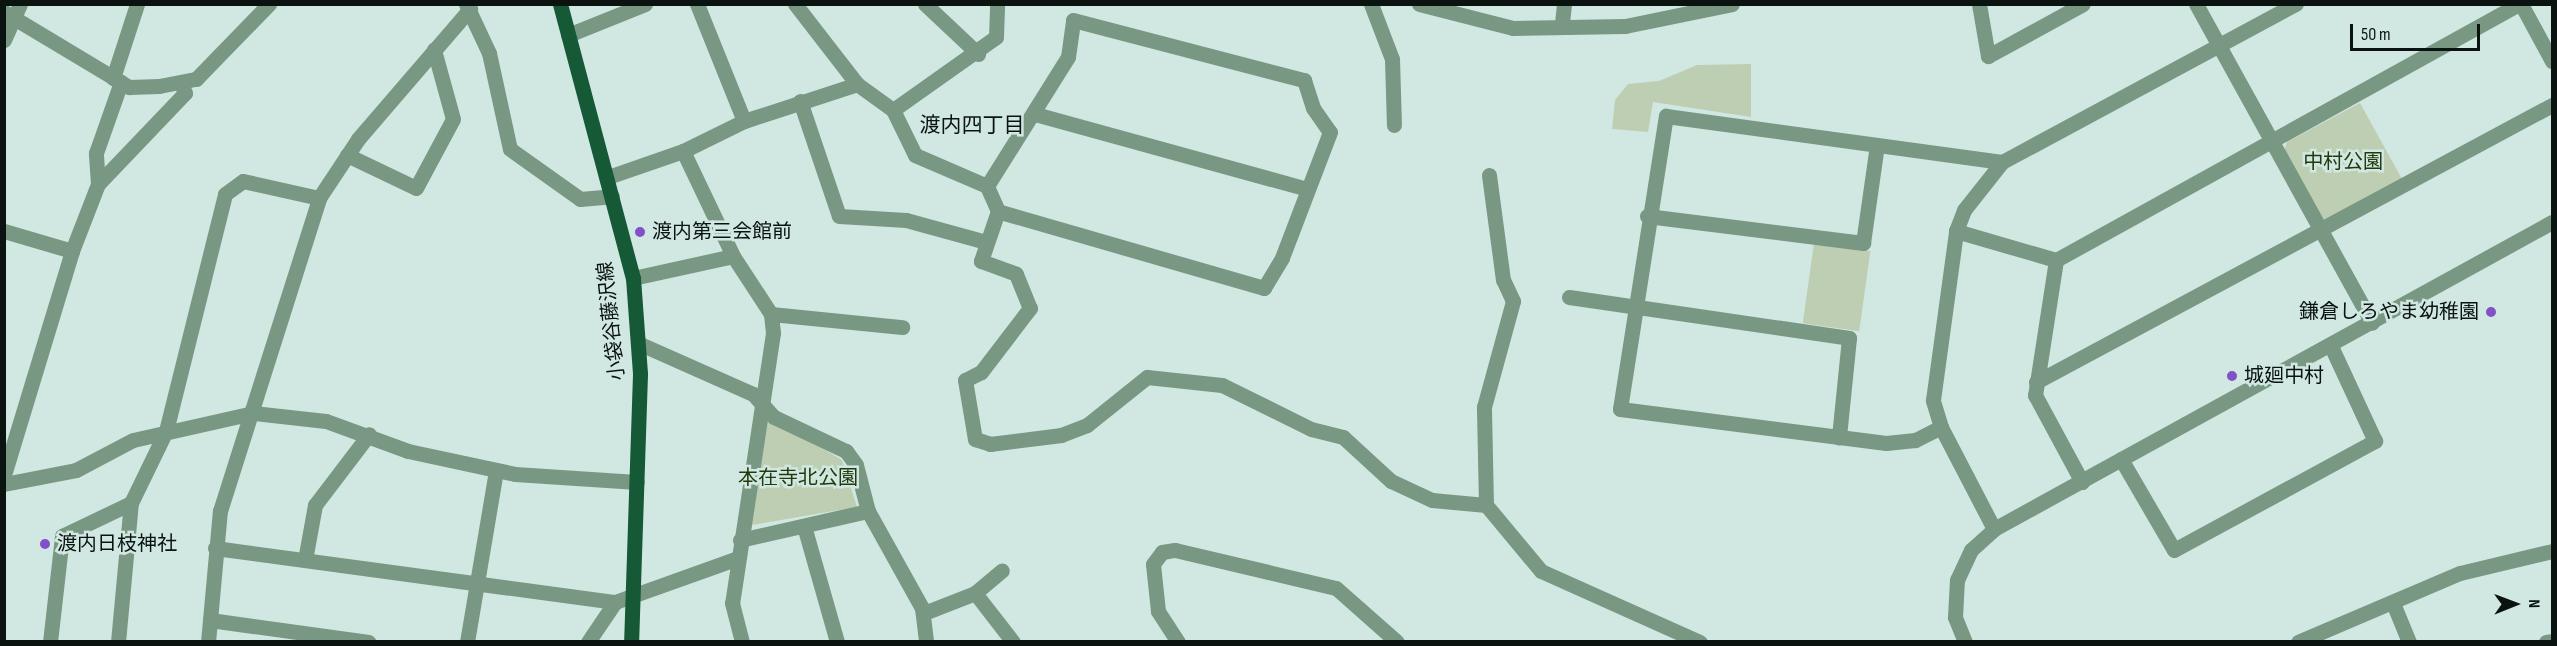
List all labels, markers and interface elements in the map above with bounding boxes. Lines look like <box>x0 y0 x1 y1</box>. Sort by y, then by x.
scale bar <box>2353 12 2484 50</box>
text: 50 m <box>2361 24 2391 45</box>
district label: 渡内四丁目 <box>920 113 1024 139</box>
park label: 中村公園 <box>2303 150 2383 174</box>
place label: 渡内第三会館前 <box>652 220 792 244</box>
marker: 渡内第三会館前 <box>633 225 647 239</box>
street label: 小袋谷藤沢線 <box>594 260 630 382</box>
place label: 鎌倉しろやま幼稚園 <box>2299 300 2479 324</box>
marker: 鎌倉しろやま幼稚園 <box>2484 305 2498 319</box>
place label: 城廻中村 <box>2244 364 2324 388</box>
marker: 城廻中村 <box>2225 369 2239 383</box>
park label: 本在寺北公園 <box>738 466 858 490</box>
place label: 渡内日枝神社 <box>57 532 177 556</box>
marker: 渡内日枝神社 <box>38 537 52 551</box>
north arrow <box>2485 574 2545 634</box>
text: N <box>2524 599 2543 608</box>

